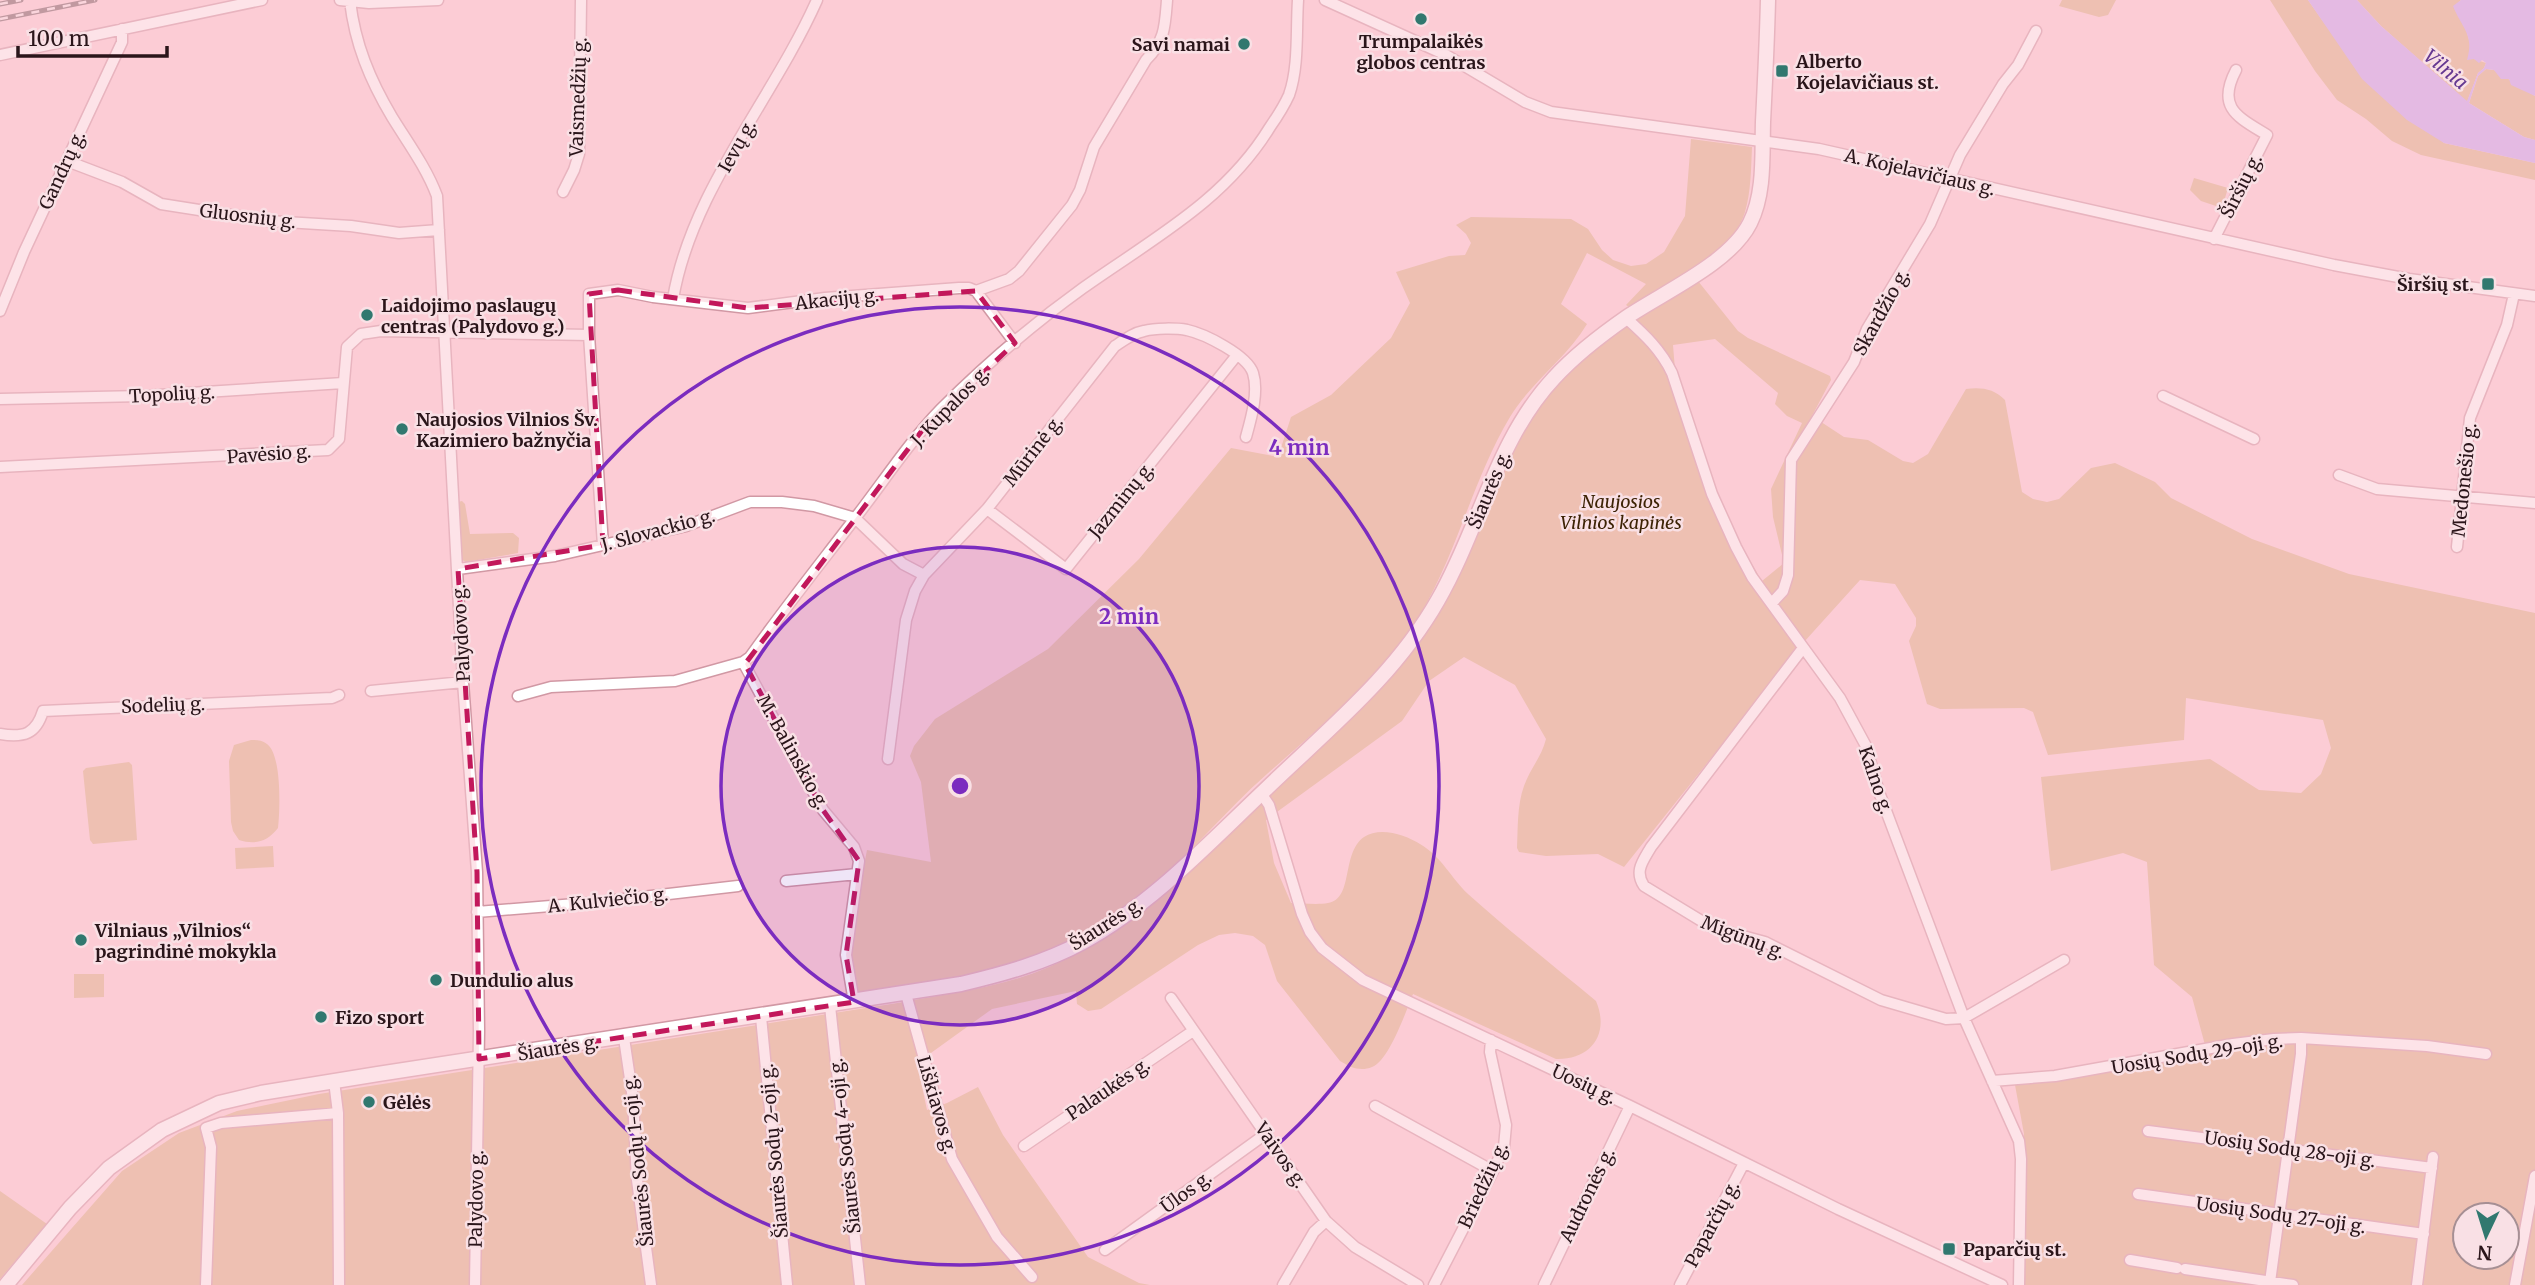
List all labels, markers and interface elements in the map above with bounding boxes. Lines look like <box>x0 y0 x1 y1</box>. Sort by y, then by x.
marker: Trumpalaikės globos centras <box>1413 11 1429 27</box>
scale bar <box>18 14 166 58</box>
text: 100 m <box>28 25 90 52</box>
place label: Trumpalaikės globos centras <box>1356 30 1486 74</box>
place label: Savi namai <box>1132 33 1230 56</box>
marker: Savi namai <box>1236 36 1252 52</box>
street label: Vaismedžių g. <box>564 37 592 158</box>
water label: Vilnia <box>2419 44 2473 94</box>
place label: Alberto Kojelavičiaus st. <box>1795 50 1939 94</box>
marker: Alberto Kojelavičiaus st. <box>1774 63 1790 79</box>
street label: Ievų g. <box>713 115 761 177</box>
street label: Gandrų g. <box>34 127 90 213</box>
street label: A. Kojelavičiaus g. <box>1841 143 1998 201</box>
street label: Širšių g. <box>2215 150 2267 222</box>
street label: Gluosnių g. <box>198 199 298 233</box>
street label: Skardžio g. <box>1848 265 1914 359</box>
place label: Širšių st. <box>2397 273 2474 296</box>
marker: Širšių st. <box>2480 276 2496 292</box>
street label: Akacijų g. <box>793 283 880 315</box>
place label: Laidojimo paslaugų centras (Palydovo g.) <box>381 294 565 338</box>
marker: Laidojimo paslaugų centras (Palydovo g.) <box>359 307 375 323</box>
street label: J. Kupalos g. <box>905 361 994 452</box>
street label: Topolių g. <box>128 380 216 408</box>
place label: Naujosios Vilnios Šv. Kazimiero bažnyčia <box>416 408 598 452</box>
street label: Mūrinė g. <box>998 411 1068 491</box>
marker: Naujosios Vilnios Šv. Kazimiero bažnyčia <box>394 421 410 437</box>
street label: Medonešio g. <box>2447 422 2481 538</box>
text: 4 min <box>1269 434 1329 461</box>
street label: Pavėsio g. <box>226 440 312 468</box>
street label: Šiaurės g. <box>1462 448 1516 532</box>
street label: Jazminų g. <box>1083 457 1159 544</box>
park label: Naujosios Vilnios kapinės <box>1560 490 1682 534</box>
street label: J. Slovackio g. <box>598 504 717 556</box>
street label: Palydovo g. <box>447 584 475 682</box>
text: 2 min <box>1099 603 1159 630</box>
street label: M. Balinskio g. <box>752 691 834 813</box>
street label: Sodelių g. <box>121 692 205 718</box>
street label: Kalno g. <box>1854 743 1898 817</box>
centre of rings <box>948 774 972 798</box>
street label: A. Kulviečio g. <box>546 882 669 918</box>
street label: Šiaurės g. <box>1065 892 1147 956</box>
street label: Migūnų g. <box>1698 911 1788 963</box>
place label: Vilniaus „Vilnios“ pagrindinė mokykla <box>94 919 277 963</box>
marker: Vilniaus „Vilnios“ pagrindinė mokykla <box>73 932 89 948</box>
place label: Dundulio alus <box>450 969 574 992</box>
marker: Dundulio alus <box>428 972 444 988</box>
place label: Fizo sport <box>335 1006 425 1029</box>
marker: Fizo sport <box>313 1009 329 1025</box>
street label: Uosių Sodų 29-oji g. <box>2110 1029 2284 1079</box>
street label: Šiaurės g. <box>516 1030 600 1066</box>
street label: Liškiavos g. <box>912 1053 962 1157</box>
street label: Palaukės g. <box>1062 1053 1154 1125</box>
street label: Šiaurės Sodų 4-oji g. <box>824 1057 866 1235</box>
street label: Uosių g. <box>1548 1059 1620 1109</box>
street label: Šiaurės Sodų 2-oji g. <box>755 1063 793 1239</box>
street label: Šiaurės Sodų 1-oji g. <box>618 1074 658 1248</box>
place label: Gėlės <box>383 1091 431 1114</box>
marker: Gėlės <box>361 1094 377 1110</box>
street label: Vaivos g. <box>1249 1117 1312 1192</box>
street label: Uosių Sodų 28-oji g. <box>2203 1126 2377 1172</box>
street label: Briedžių g. <box>1453 1138 1513 1232</box>
street label: Audronės g. <box>1554 1144 1620 1247</box>
street label: Palydovo g. <box>464 1150 488 1248</box>
street label: Ūlos g. <box>1156 1166 1216 1218</box>
street label: Paparčių g. <box>1680 1177 1744 1271</box>
street label: Uosių Sodų 27-oji g. <box>2195 1192 2367 1238</box>
north arrow <box>2451 1201 2521 1271</box>
place label: Paparčių st. <box>1963 1238 2066 1261</box>
text: N <box>2476 1240 2493 1265</box>
marker: Paparčių st. <box>1941 1241 1957 1257</box>

